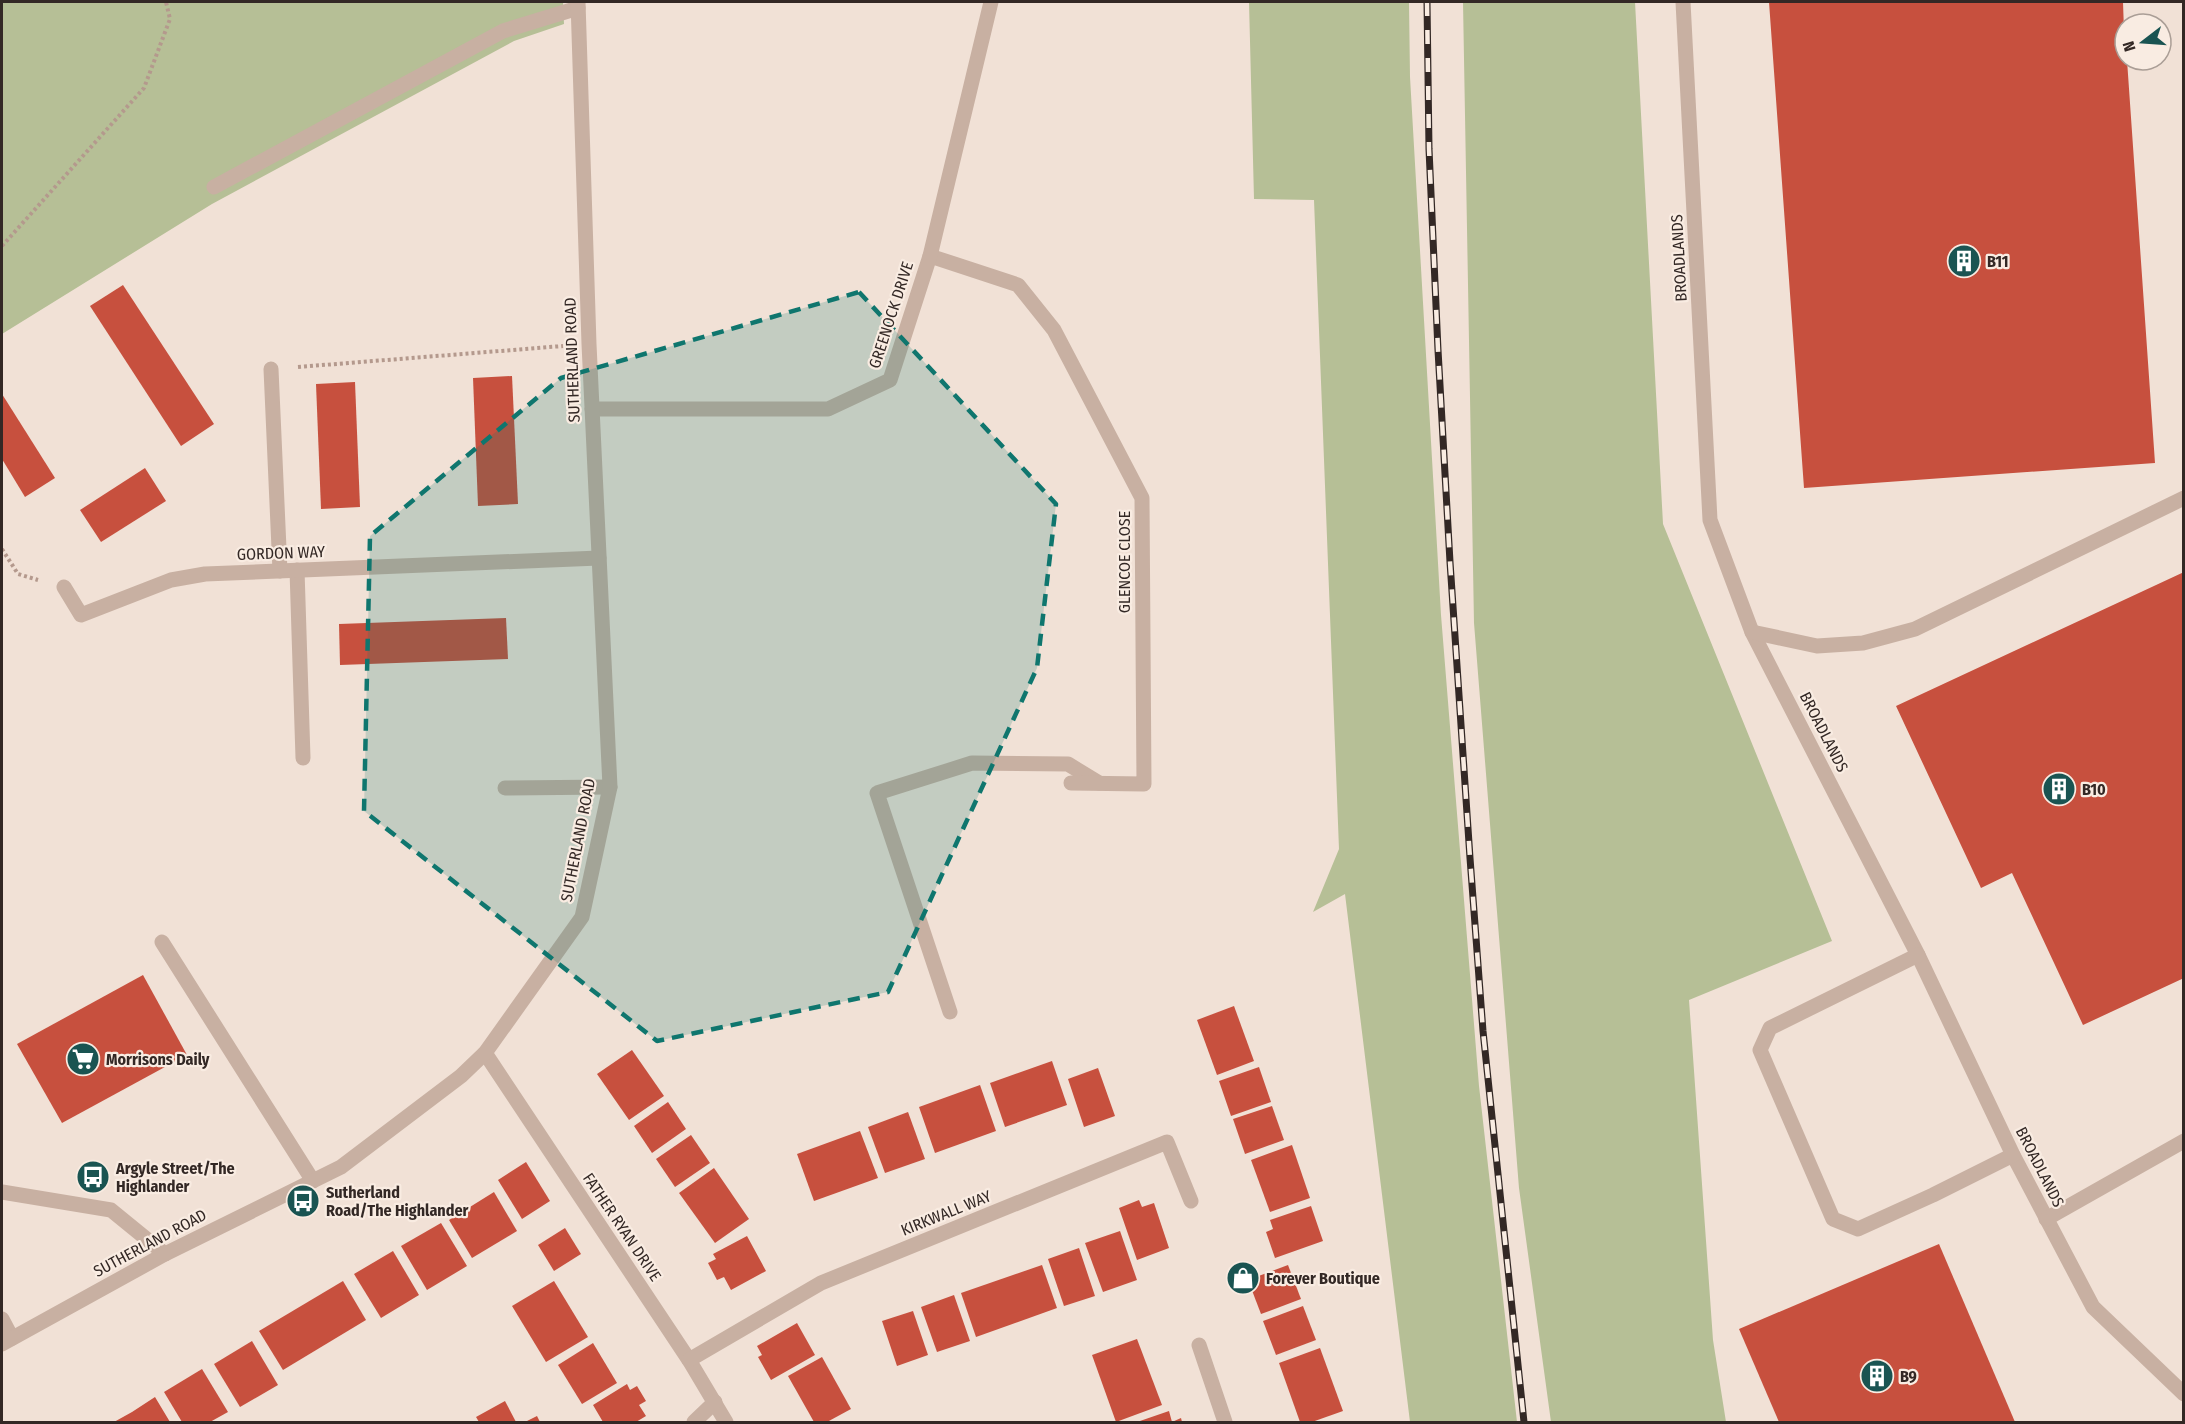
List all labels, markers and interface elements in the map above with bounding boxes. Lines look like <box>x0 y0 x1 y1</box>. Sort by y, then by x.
north arrow <box>2113 12 2173 72</box>
text: N <box>2119 39 2140 54</box>
street label: BROADLANDS <box>1667 214 1691 302</box>
building icon: B11 <box>1946 243 1982 279</box>
place label: B11 <box>1987 252 2009 271</box>
street label: GREENOCK DRIVE <box>865 259 917 371</box>
street label: SUTHERLAND ROAD <box>560 297 584 423</box>
street label: GLENCOE CLOSE <box>1115 511 1134 613</box>
street label: GORDON WAY <box>237 542 326 564</box>
street label: BROADLANDS <box>1796 689 1852 775</box>
building icon: B10 <box>2041 771 2077 807</box>
street label: SUTHERLAND ROAD <box>557 777 599 903</box>
place label: B10 <box>2082 780 2106 799</box>
supermarket icon: Morrisons Daily <box>65 1041 101 1077</box>
place label: Morrisons Daily <box>106 1050 210 1069</box>
street label: BROADLANDS <box>2012 1124 2068 1210</box>
bus stop icon: Argyle Street/The Highlander <box>75 1159 111 1195</box>
place label: Argyle Street/The Highlander <box>115 1159 235 1196</box>
street label: FATHER RYAN DRIVE <box>579 1169 665 1285</box>
bus stop icon: Sutherland Road/The Highlander <box>285 1183 321 1219</box>
place label: Sutherland Road/The Highlander <box>326 1183 469 1220</box>
street label: KIRKWALL WAY <box>898 1186 994 1240</box>
street label: SUTHERLAND ROAD <box>90 1205 210 1281</box>
shop icon: Forever Boutique <box>1225 1260 1261 1296</box>
place label: Forever Boutique <box>1266 1269 1380 1288</box>
building icon: B9 <box>1859 1358 1895 1394</box>
place label: B9 <box>1900 1367 1917 1386</box>

